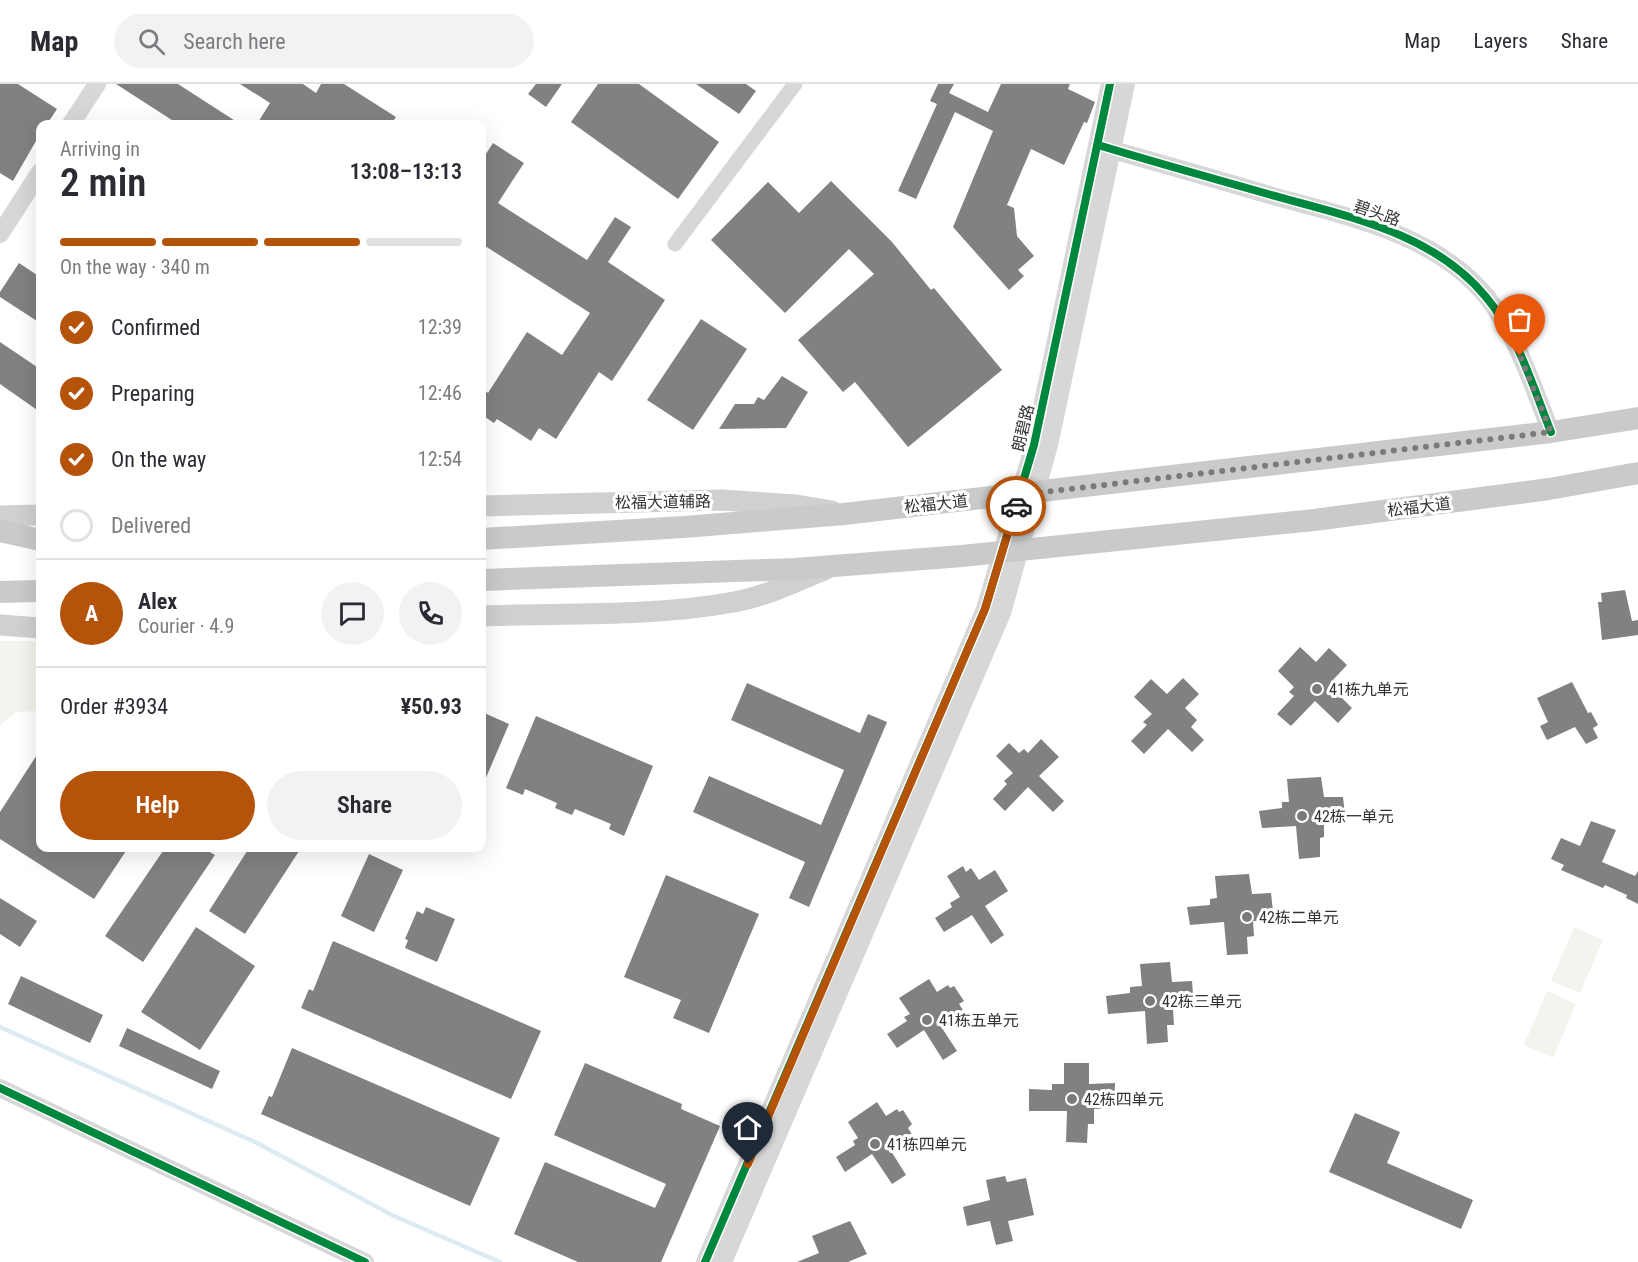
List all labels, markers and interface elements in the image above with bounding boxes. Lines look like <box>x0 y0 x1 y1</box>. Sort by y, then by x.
search box <box>114 14 534 68</box>
text: Map <box>30 25 78 58</box>
icon: search <box>135 25 168 58</box>
text: Search here <box>183 29 286 54</box>
text: Map <box>1404 29 1441 53</box>
text: Layers <box>1474 29 1528 53</box>
text: Share <box>1561 29 1608 53</box>
text: Arriving in <box>60 137 140 161</box>
text: 13:08–13:13 <box>350 159 462 184</box>
text: 2 min <box>60 160 146 206</box>
street label: 碧头路 <box>1351 196 1403 230</box>
text: On the way · 340 m <box>60 255 210 279</box>
pin <box>1494 294 1545 356</box>
icon: bag <box>1503 303 1536 336</box>
icon: check <box>60 311 93 344</box>
text: Confirmed <box>111 315 200 340</box>
text: 12:39 <box>418 315 462 339</box>
icon: check <box>60 377 93 410</box>
text: Preparing <box>111 381 195 406</box>
text: 12:46 <box>418 381 462 405</box>
street label: 朗碧路 <box>1008 402 1038 454</box>
icon: check <box>60 443 93 476</box>
text: On the way <box>111 447 206 472</box>
text: 12:54 <box>418 447 462 471</box>
courier <box>986 476 1046 536</box>
icon: car <box>1000 490 1033 523</box>
street label: 松福大道 <box>903 491 969 517</box>
street label: 松福大道辅路 <box>615 492 711 512</box>
street label: 松福大道 <box>1386 494 1452 520</box>
text: Delivered <box>111 513 191 538</box>
button: chat <box>321 582 384 645</box>
button: phone <box>399 582 462 645</box>
text: Alex <box>138 589 177 614</box>
text: A <box>85 601 98 626</box>
text: Courier · 4.9 <box>138 614 234 638</box>
place label: 41栋九单元 <box>1329 680 1409 699</box>
marker: 41栋九单元 <box>1310 682 1324 696</box>
text: Order #3934 <box>60 694 168 719</box>
text: ¥50.93 <box>401 694 462 719</box>
button: Help <box>60 771 255 840</box>
button: Share <box>267 771 462 840</box>
place label: 42栋一单元 <box>1314 807 1394 826</box>
marker: 42栋一单元 <box>1295 809 1309 823</box>
place label: 42栋二单元 <box>1259 908 1339 927</box>
marker: 42栋二单元 <box>1240 910 1254 924</box>
place label: 42栋三单元 <box>1162 992 1242 1011</box>
marker: 42栋三单元 <box>1143 994 1157 1008</box>
place label: 41栋五单元 <box>939 1011 1019 1030</box>
marker: 41栋五单元 <box>920 1013 934 1027</box>
place label: 42栋四单元 <box>1084 1090 1164 1109</box>
marker: 42栋四单元 <box>1065 1092 1079 1106</box>
pin <box>722 1102 773 1164</box>
icon: home <box>731 1111 764 1144</box>
place label: 41栋四单元 <box>887 1135 967 1154</box>
marker: 41栋四单元 <box>868 1137 882 1151</box>

